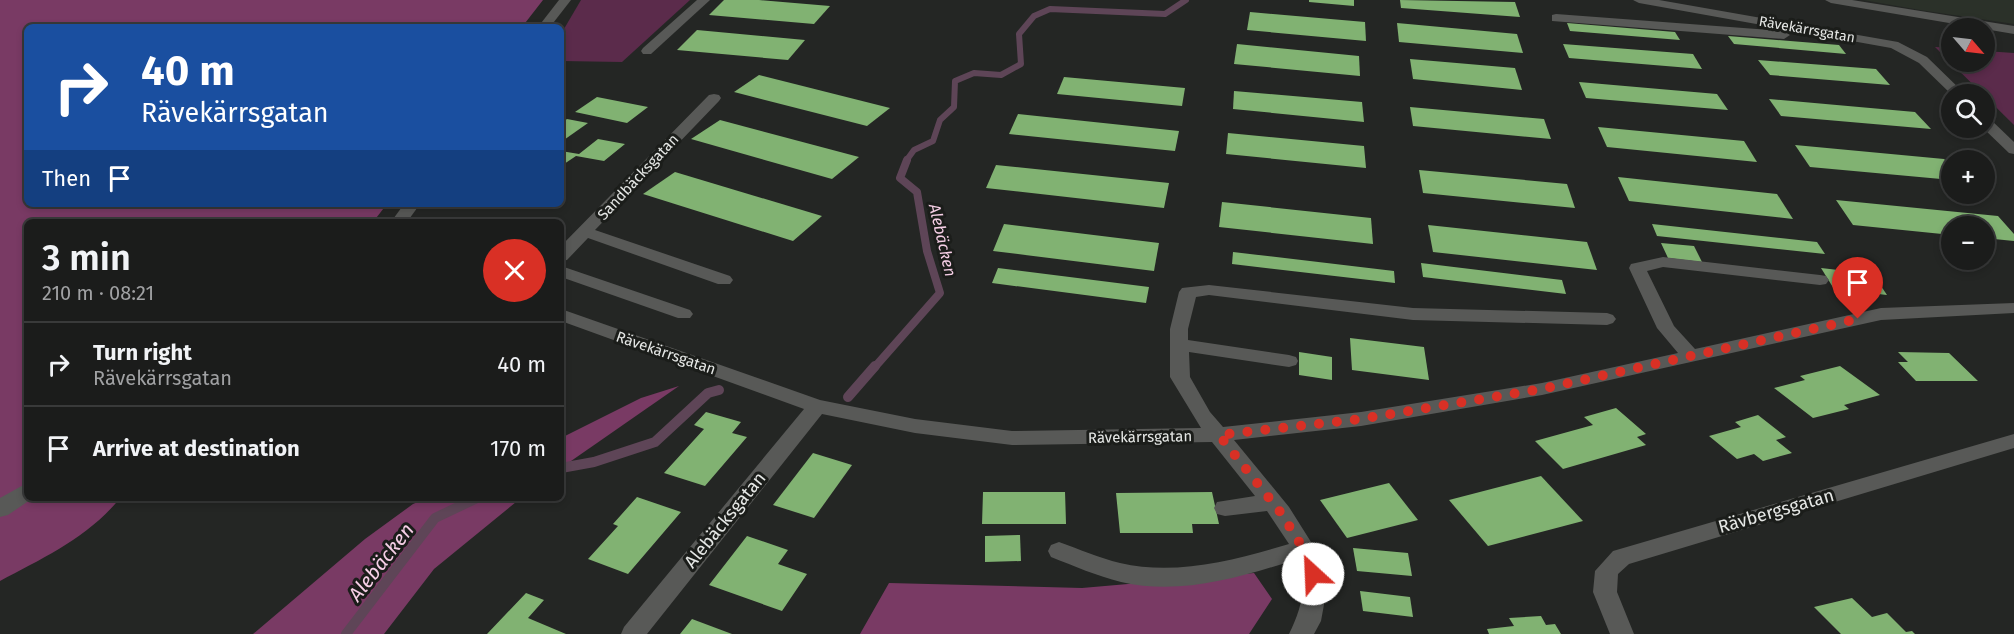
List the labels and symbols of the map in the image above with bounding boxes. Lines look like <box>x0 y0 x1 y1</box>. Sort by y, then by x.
street label: Rävekärrsgatan <box>1758 13 1856 46</box>
north arrow <box>1941 18 1995 72</box>
street label: Sandbäcksgatan <box>594 130 682 224</box>
water label: Alebäcken <box>925 201 960 278</box>
pin <box>1832 257 1883 319</box>
street label: Rävekärrsgatan <box>614 328 718 378</box>
street label: Rävekärrsgatan <box>1088 427 1192 447</box>
street label: Alebäcksgatan <box>680 468 770 572</box>
street label: Rävbergsgatan <box>1716 484 1836 538</box>
water label: Alebäcken <box>342 518 419 607</box>
position arrow <box>1281 542 1345 606</box>

